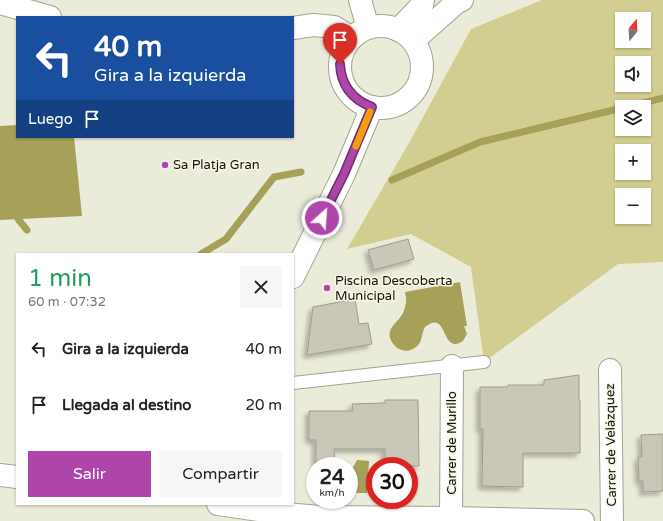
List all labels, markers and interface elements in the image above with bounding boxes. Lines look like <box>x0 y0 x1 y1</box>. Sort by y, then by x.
north arrow <box>615 12 651 48</box>
map controls <box>615 12 651 224</box>
pin <box>323 23 357 64</box>
icon: arrive <box>329 29 351 51</box>
text: 40 m <box>94 30 162 64</box>
icon: left <box>28 32 80 84</box>
button: sound <box>615 56 651 92</box>
text: Gira a la izquierda <box>94 64 246 86</box>
button: layers <box>615 100 651 136</box>
icon: arrive <box>81 108 103 130</box>
text: Luego <box>28 110 73 128</box>
button: + <box>615 144 651 180</box>
place label: Sa Platja Gran <box>173 157 260 173</box>
marker: Sa Platja Gran <box>160 160 170 170</box>
button: − <box>615 188 651 224</box>
position arrow <box>301 197 343 239</box>
text: 1 min <box>28 264 92 293</box>
button: close <box>240 266 282 308</box>
place label: Piscina Descoberta Municipal <box>335 273 453 304</box>
marker: Piscina Descoberta Municipal <box>322 283 332 293</box>
text: 60 m · 07:32 <box>28 294 106 310</box>
icon: left <box>28 338 50 360</box>
text: Gira a la izquierda <box>62 340 189 358</box>
text: 40 m <box>245 340 282 358</box>
street label: Carrer de Velázquez <box>602 383 620 507</box>
street label: Carrer de Murillo <box>444 391 460 495</box>
icon: arrive <box>28 394 50 416</box>
text: Llegada al destino <box>62 396 191 414</box>
text: 20 m <box>245 396 282 414</box>
button: Salir <box>28 451 151 497</box>
button: Compartir <box>159 451 282 497</box>
speed limit sign: 30 <box>366 457 418 509</box>
text: 24 <box>319 466 345 490</box>
text: km/h <box>319 487 345 499</box>

